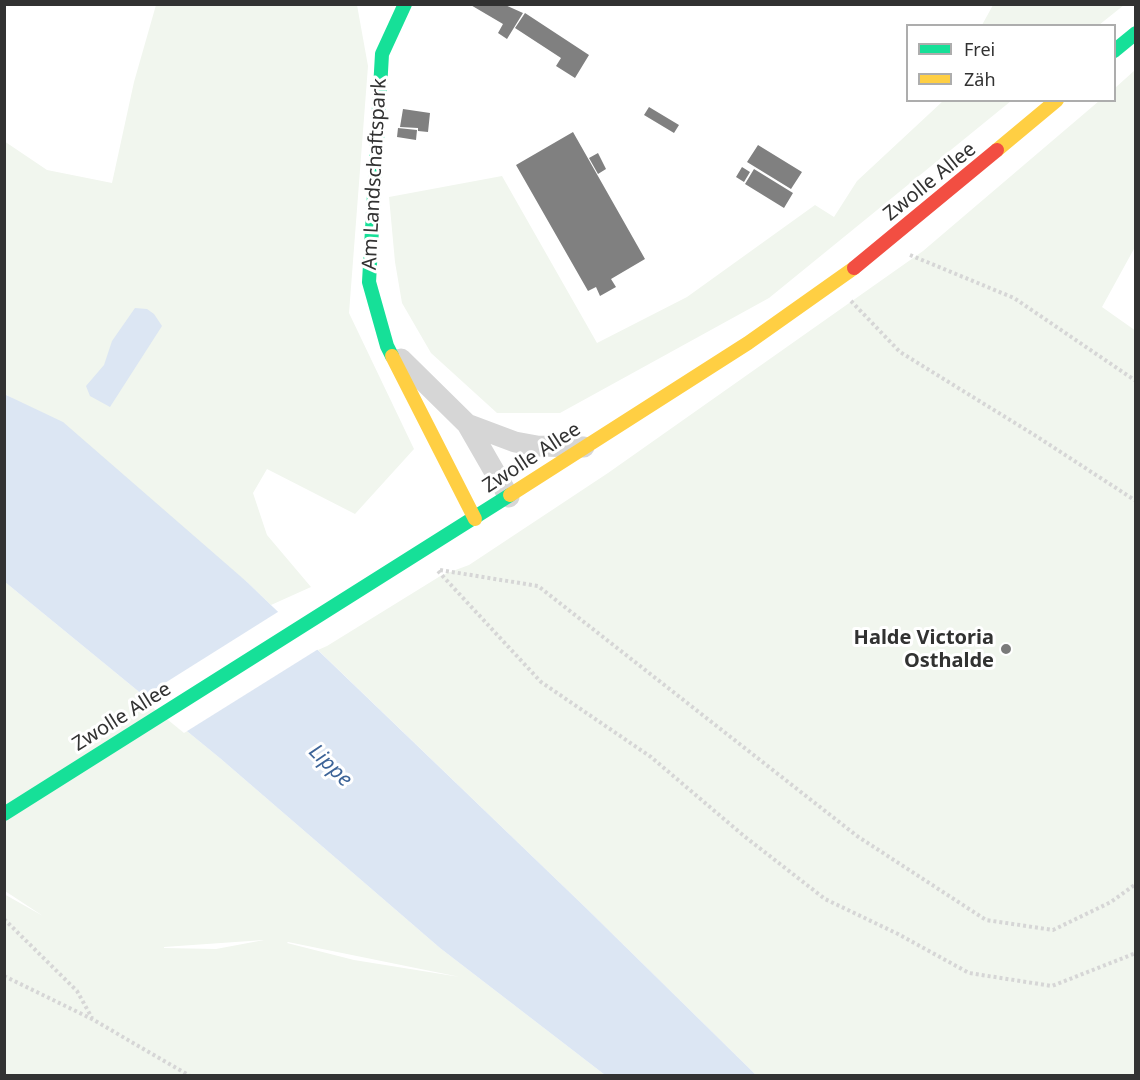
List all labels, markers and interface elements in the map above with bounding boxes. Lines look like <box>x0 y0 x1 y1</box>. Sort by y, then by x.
legend <box>906 24 1116 102</box>
text: Frei <box>964 37 995 61</box>
text: Zäh <box>964 67 996 91</box>
street label: Am Landschaftspark <box>358 78 392 270</box>
street label: Zwolle Allee <box>879 138 981 226</box>
street label: Zwolle Allee <box>479 418 585 498</box>
place label: Halde Victoria Osthalde <box>854 626 994 673</box>
marker: Halde Victoria Osthalde <box>999 642 1013 656</box>
street label: Zwolle Allee <box>68 677 176 757</box>
water label: Lippe <box>303 739 357 793</box>

